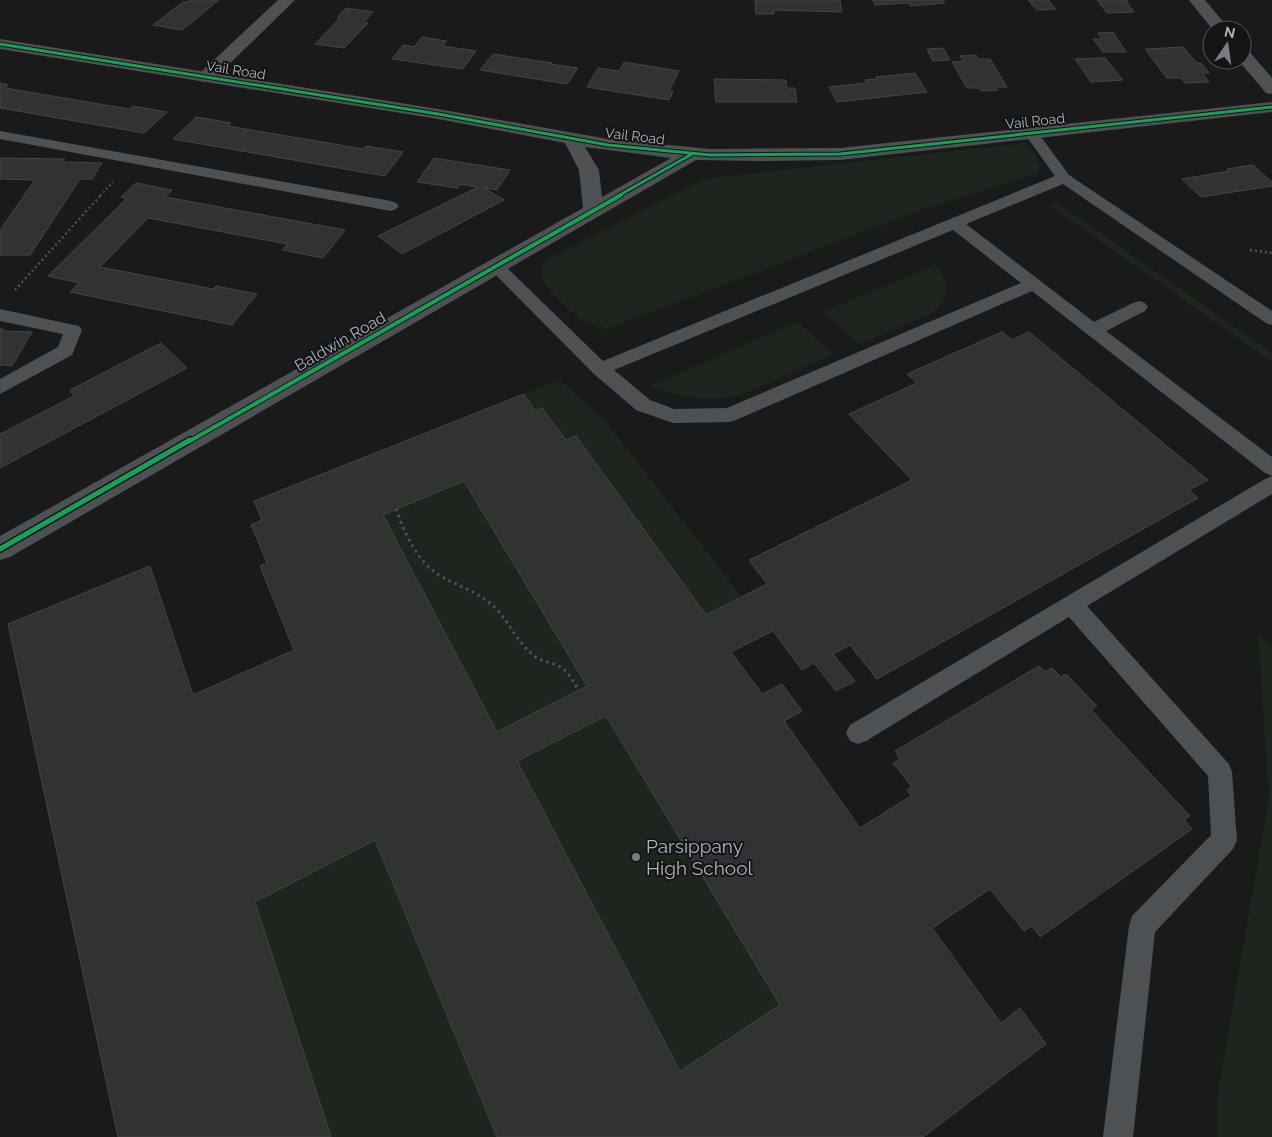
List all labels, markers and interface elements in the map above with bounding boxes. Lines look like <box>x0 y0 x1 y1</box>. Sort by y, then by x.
north arrow <box>1202 20 1252 70</box>
text: N <box>1223 23 1237 41</box>
street label: Vail Road <box>205 57 267 83</box>
street label: Vail Road <box>1004 110 1066 132</box>
street label: Vail Road <box>604 124 666 148</box>
street label: Baldwin Road <box>291 308 389 375</box>
place label: Parsippany High School <box>646 835 753 879</box>
marker: Parsippany High School <box>630 851 642 863</box>

